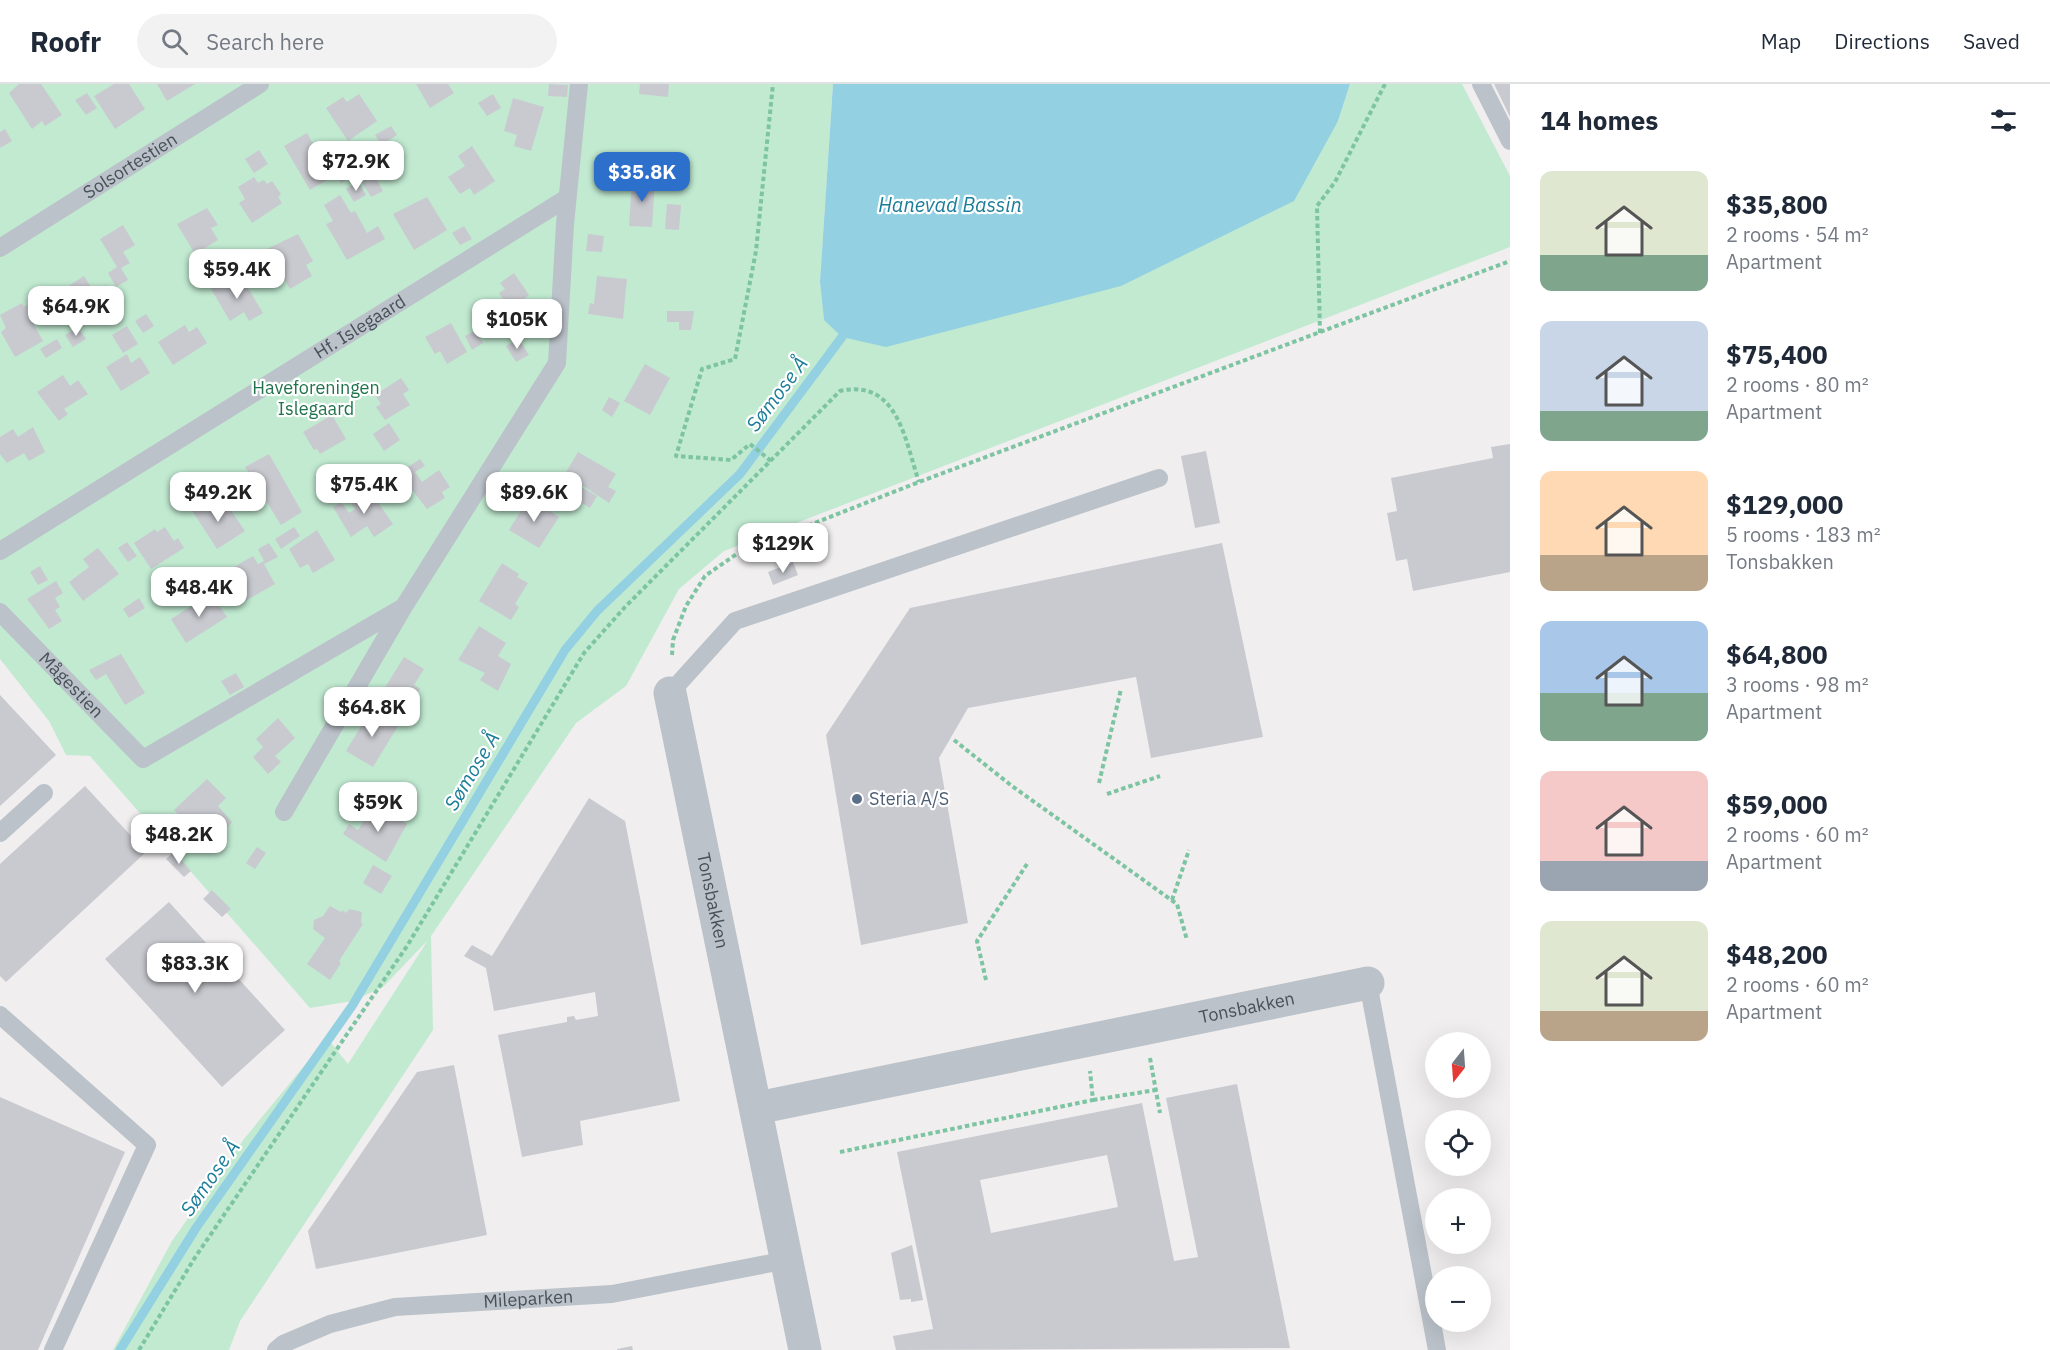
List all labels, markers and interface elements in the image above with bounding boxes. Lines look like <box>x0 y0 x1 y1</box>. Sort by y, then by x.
search box <box>137 14 557 68</box>
text: Roofr <box>30 23 101 60</box>
icon: search <box>158 25 191 58</box>
text: Search here <box>206 27 324 56</box>
text: Map <box>1761 27 1801 55</box>
text: Directions <box>1834 27 1930 55</box>
text: Saved <box>1963 27 2020 55</box>
text: 14 homes <box>1540 103 1658 137</box>
icon: filters <box>1987 104 2020 137</box>
street label: Solsortestien <box>79 127 181 204</box>
pin: $72.9K <box>307 141 405 192</box>
text: $72.9K <box>322 147 390 174</box>
pin: $35.8K <box>593 152 691 203</box>
text: $35.8K <box>608 158 676 185</box>
text: $35,800 <box>1726 187 1828 221</box>
water label: Hanevad Bassin <box>878 191 1022 218</box>
icon: home <box>1588 195 1660 267</box>
text: 2 rooms · 54 m² <box>1726 221 1869 248</box>
text: Apartment <box>1726 248 1822 275</box>
pin: $59.4K <box>188 249 286 300</box>
text: $59.4K <box>203 255 271 282</box>
pin: $64.9K <box>27 286 125 337</box>
street label: Hf. Islegaard <box>310 289 410 364</box>
text: $64.9K <box>42 292 110 319</box>
pin: $105K <box>475 299 559 350</box>
text: $105K <box>486 305 548 332</box>
text: $75,400 <box>1726 337 1828 371</box>
icon: home <box>1588 345 1660 417</box>
water label: Sømose Å <box>740 351 814 437</box>
text: 2 rooms · 80 m² <box>1726 371 1869 398</box>
park label: Haveforeningen Islegaard <box>252 376 380 420</box>
text: Apartment <box>1726 398 1822 425</box>
pin: $75.4K <box>315 464 413 515</box>
text: $75.4K <box>330 470 398 497</box>
pin: $49.2K <box>169 472 267 523</box>
pin: $89.6K <box>485 472 583 523</box>
text: $49.2K <box>184 478 252 505</box>
text: $89.6K <box>500 478 568 505</box>
text: $129,000 <box>1726 487 1843 521</box>
icon: home <box>1588 495 1660 567</box>
text: 5 rooms · 183 m² <box>1726 521 1881 548</box>
pin: $129K <box>741 523 825 574</box>
text: $129K <box>752 529 814 556</box>
text: Tonsbakken <box>1726 548 1834 575</box>
pin: $48.4K <box>150 567 248 618</box>
text: $48.4K <box>165 573 233 600</box>
text: $64,800 <box>1726 637 1828 671</box>
icon: home <box>1588 645 1660 717</box>
street label: Mågestien <box>34 647 109 723</box>
text: 3 rooms · 98 m² <box>1726 671 1869 698</box>
pin: $64.8K <box>323 687 421 738</box>
text: $64.8K <box>338 693 406 720</box>
text: Apartment <box>1726 698 1822 725</box>
water label: Sømose Å <box>438 726 506 815</box>
pin: $59K <box>342 782 414 833</box>
place label: Steria A/S <box>869 787 949 810</box>
text: $59,000 <box>1726 787 1828 821</box>
text: $59K <box>353 788 403 815</box>
marker: Steria A/S <box>850 792 864 806</box>
icon: home <box>1588 795 1660 867</box>
pin: $48.2K <box>130 814 228 865</box>
text: $48.2K <box>145 820 213 847</box>
text: 2 rooms · 60 m² <box>1726 821 1869 848</box>
text: Apartment <box>1726 848 1822 875</box>
street label: Tonsbakken <box>692 851 734 950</box>
text: $48,200 <box>1726 937 1828 971</box>
pin: $83.3K <box>146 943 244 994</box>
icon: home <box>1588 945 1660 1017</box>
text: $83.3K <box>161 949 229 976</box>
text: 2 rooms · 60 m² <box>1726 971 1869 998</box>
street label: Tonsbakken <box>1197 986 1297 1028</box>
text: Apartment <box>1726 998 1822 1025</box>
north arrow <box>1425 1032 1491 1098</box>
map controls <box>1425 1032 1491 1332</box>
button: locate <box>1425 1110 1491 1176</box>
water label: Sømose Å <box>173 1134 246 1221</box>
button: + <box>1425 1188 1491 1254</box>
button: − <box>1425 1266 1491 1332</box>
street label: Mileparken <box>483 1284 574 1313</box>

